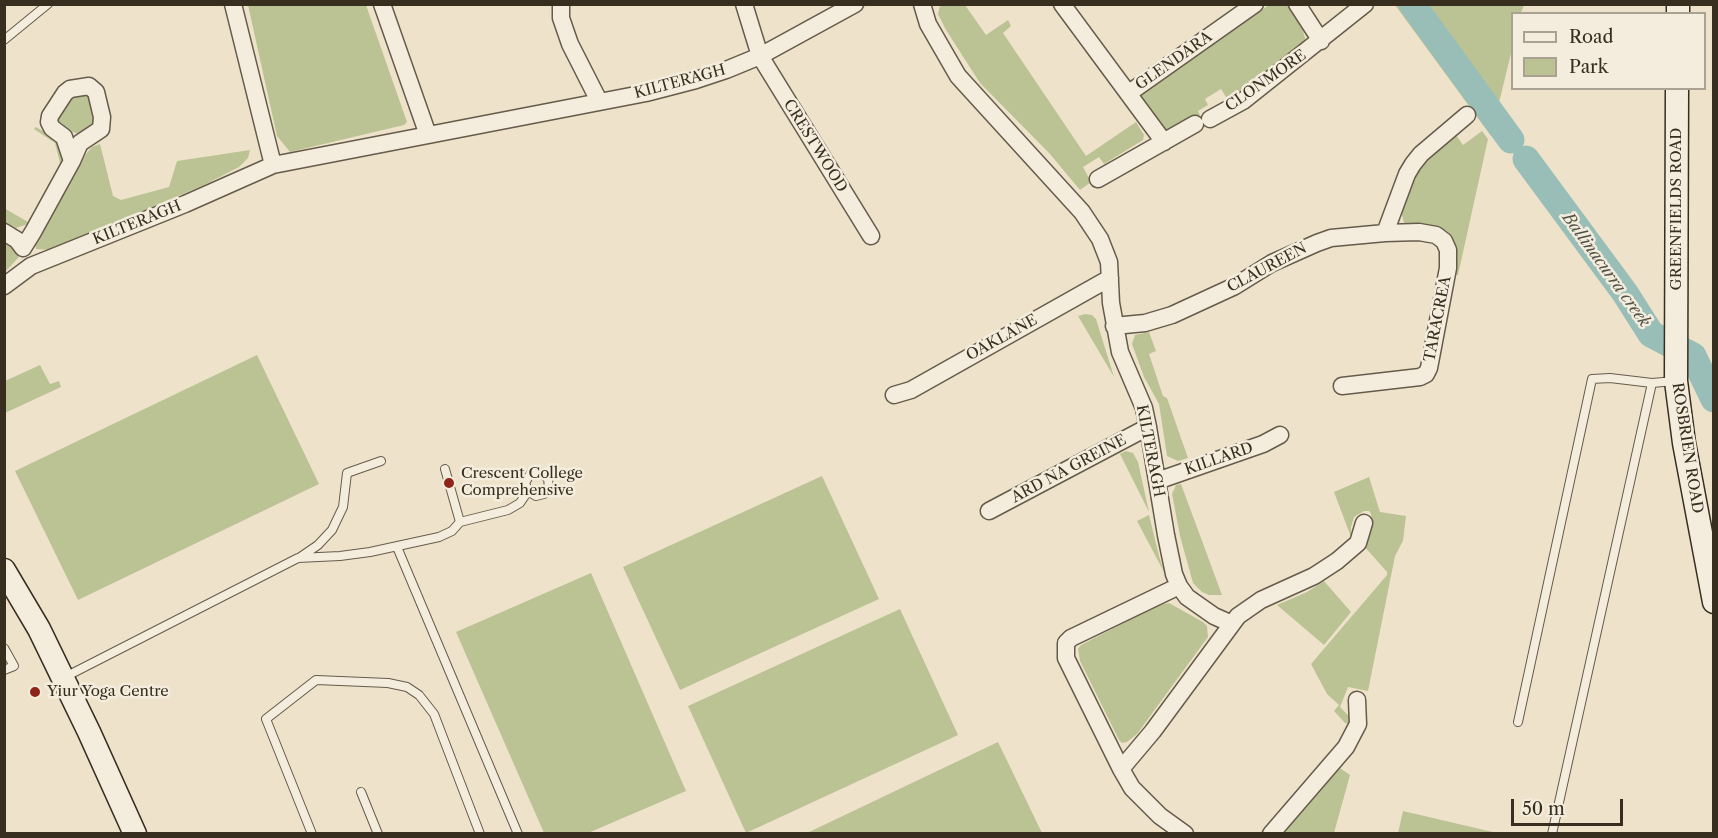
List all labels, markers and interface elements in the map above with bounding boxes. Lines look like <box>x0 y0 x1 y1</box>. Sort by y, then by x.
legend <box>1511 12 1706 90</box>
text: Road <box>1569 26 1614 48</box>
street label: GLENDARA <box>1132 28 1216 94</box>
street label: CLONMORE <box>1222 46 1310 116</box>
text: Park <box>1569 56 1608 78</box>
street label: KILTERAGH <box>632 61 728 103</box>
street label: CRESTWOOD <box>779 96 851 196</box>
street label: GREENFIELDS ROAD <box>1668 128 1686 290</box>
street label: KILTERAGH <box>90 197 184 249</box>
water label: Ballinacurra creek <box>1558 209 1654 331</box>
street label: CLAUREEN <box>1224 240 1310 296</box>
street label: TARACREA <box>1421 275 1455 363</box>
street label: OAKLANE <box>963 311 1041 365</box>
street label: ROSBRIEN ROAD <box>1668 381 1706 515</box>
street label: KILTERAGH <box>1132 403 1168 499</box>
street label: ARD NA GREINE <box>1009 431 1129 507</box>
street label: KILLARD <box>1182 439 1256 479</box>
place label: Crescent College Comprehensive <box>461 465 583 500</box>
marker: Crescent College Comprehensive <box>442 476 456 490</box>
place label: Yiur Yoga Centre <box>47 683 169 701</box>
marker: Yiur Yoga Centre <box>28 685 42 699</box>
scale bar <box>1514 787 1626 825</box>
text: 50 m <box>1522 798 1565 820</box>

